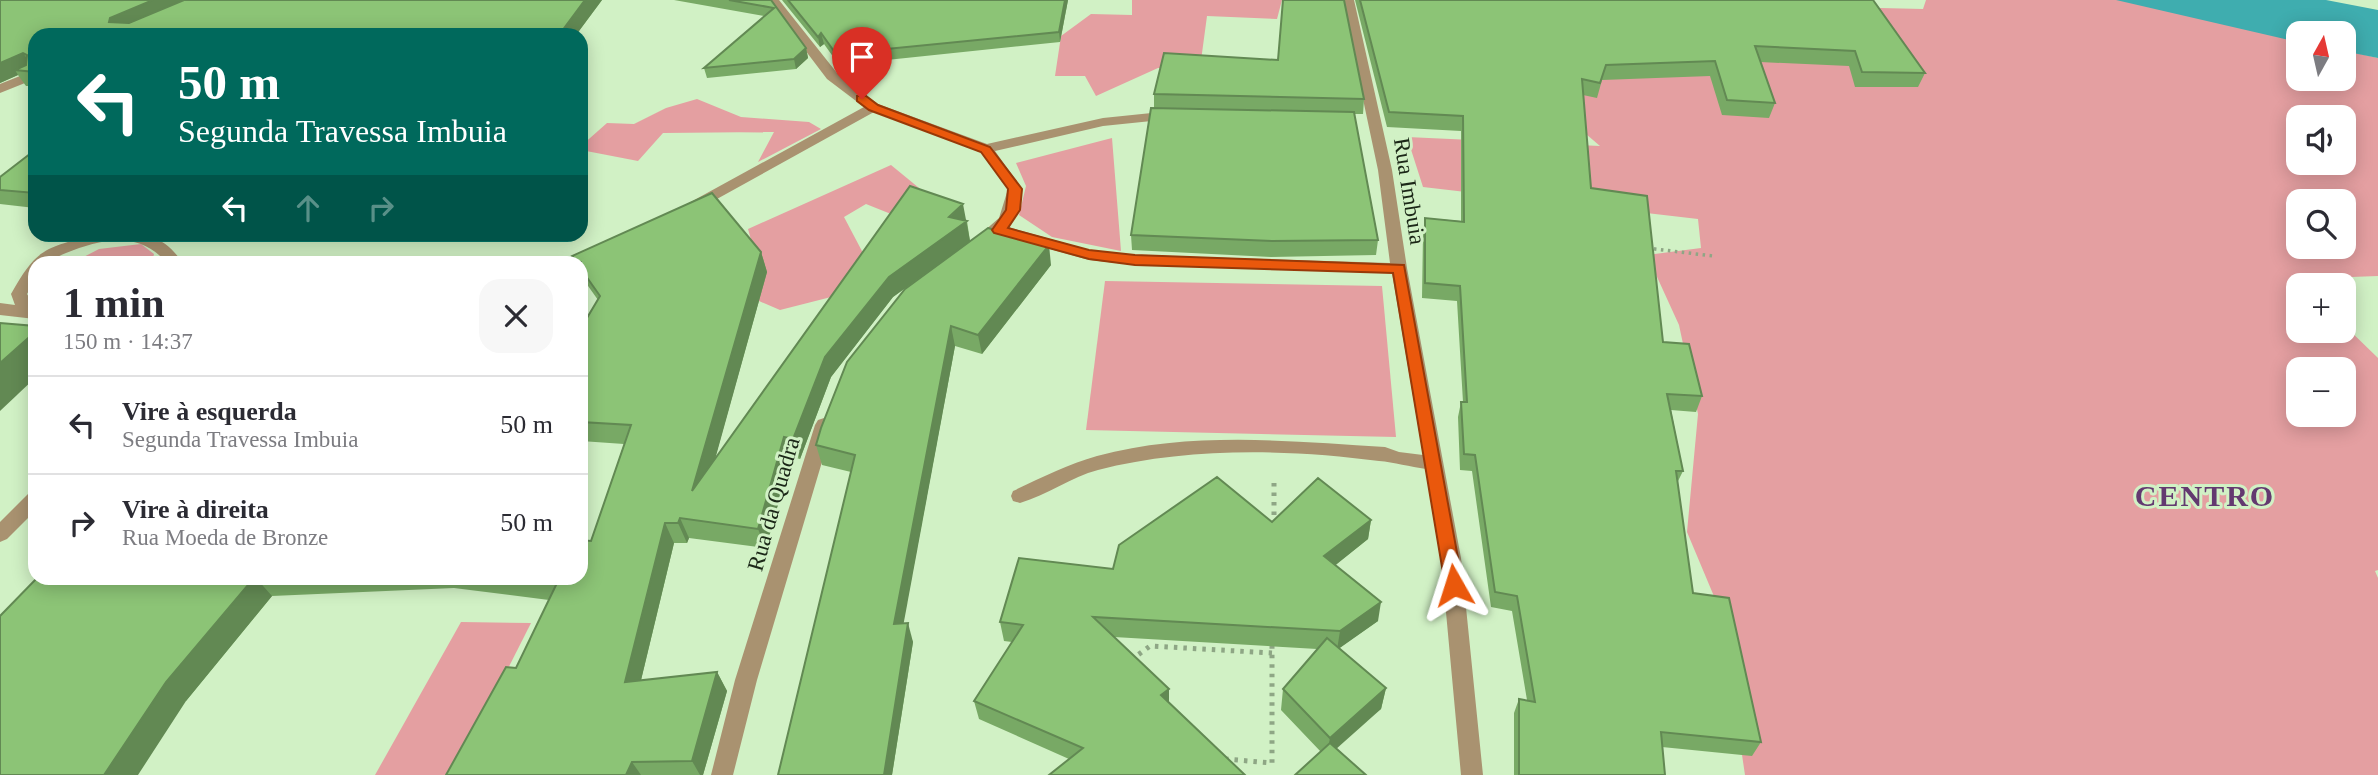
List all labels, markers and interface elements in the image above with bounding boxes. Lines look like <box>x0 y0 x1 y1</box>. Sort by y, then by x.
north arrow <box>2286 21 2356 91</box>
map controls <box>2286 21 2356 427</box>
pin <box>832 27 892 99</box>
icon: arrive <box>843 38 881 76</box>
text: 50 m <box>178 55 280 110</box>
icon: left <box>63 56 154 147</box>
button: sound <box>2286 105 2356 175</box>
text: Segunda Travessa Imbuia <box>178 113 507 149</box>
street label: Rua Imbuia <box>1389 136 1430 246</box>
icon: left <box>216 189 254 227</box>
icon: ahead <box>289 189 327 227</box>
icon: right <box>362 189 400 227</box>
button: search <box>2286 189 2356 259</box>
button: + <box>2286 273 2356 343</box>
button: close <box>479 279 553 353</box>
text: 1 min <box>63 280 165 326</box>
text: 150 m · 14:37 <box>63 329 193 354</box>
button: − <box>2286 357 2356 427</box>
text: Vire à esquerda <box>122 397 297 426</box>
icon: left <box>63 406 101 444</box>
text: 50 m <box>500 410 553 439</box>
text: Segunda Travessa Imbuia <box>122 427 358 452</box>
street label: Rua da Quadra <box>742 434 805 574</box>
district label: CENTRO <box>2135 479 2275 512</box>
text: Vire à direita <box>122 495 269 524</box>
icon: right <box>63 504 101 542</box>
text: 50 m <box>500 508 553 537</box>
text: Rua Moeda de Bronze <box>122 525 328 550</box>
position arrow <box>1417 548 1491 622</box>

